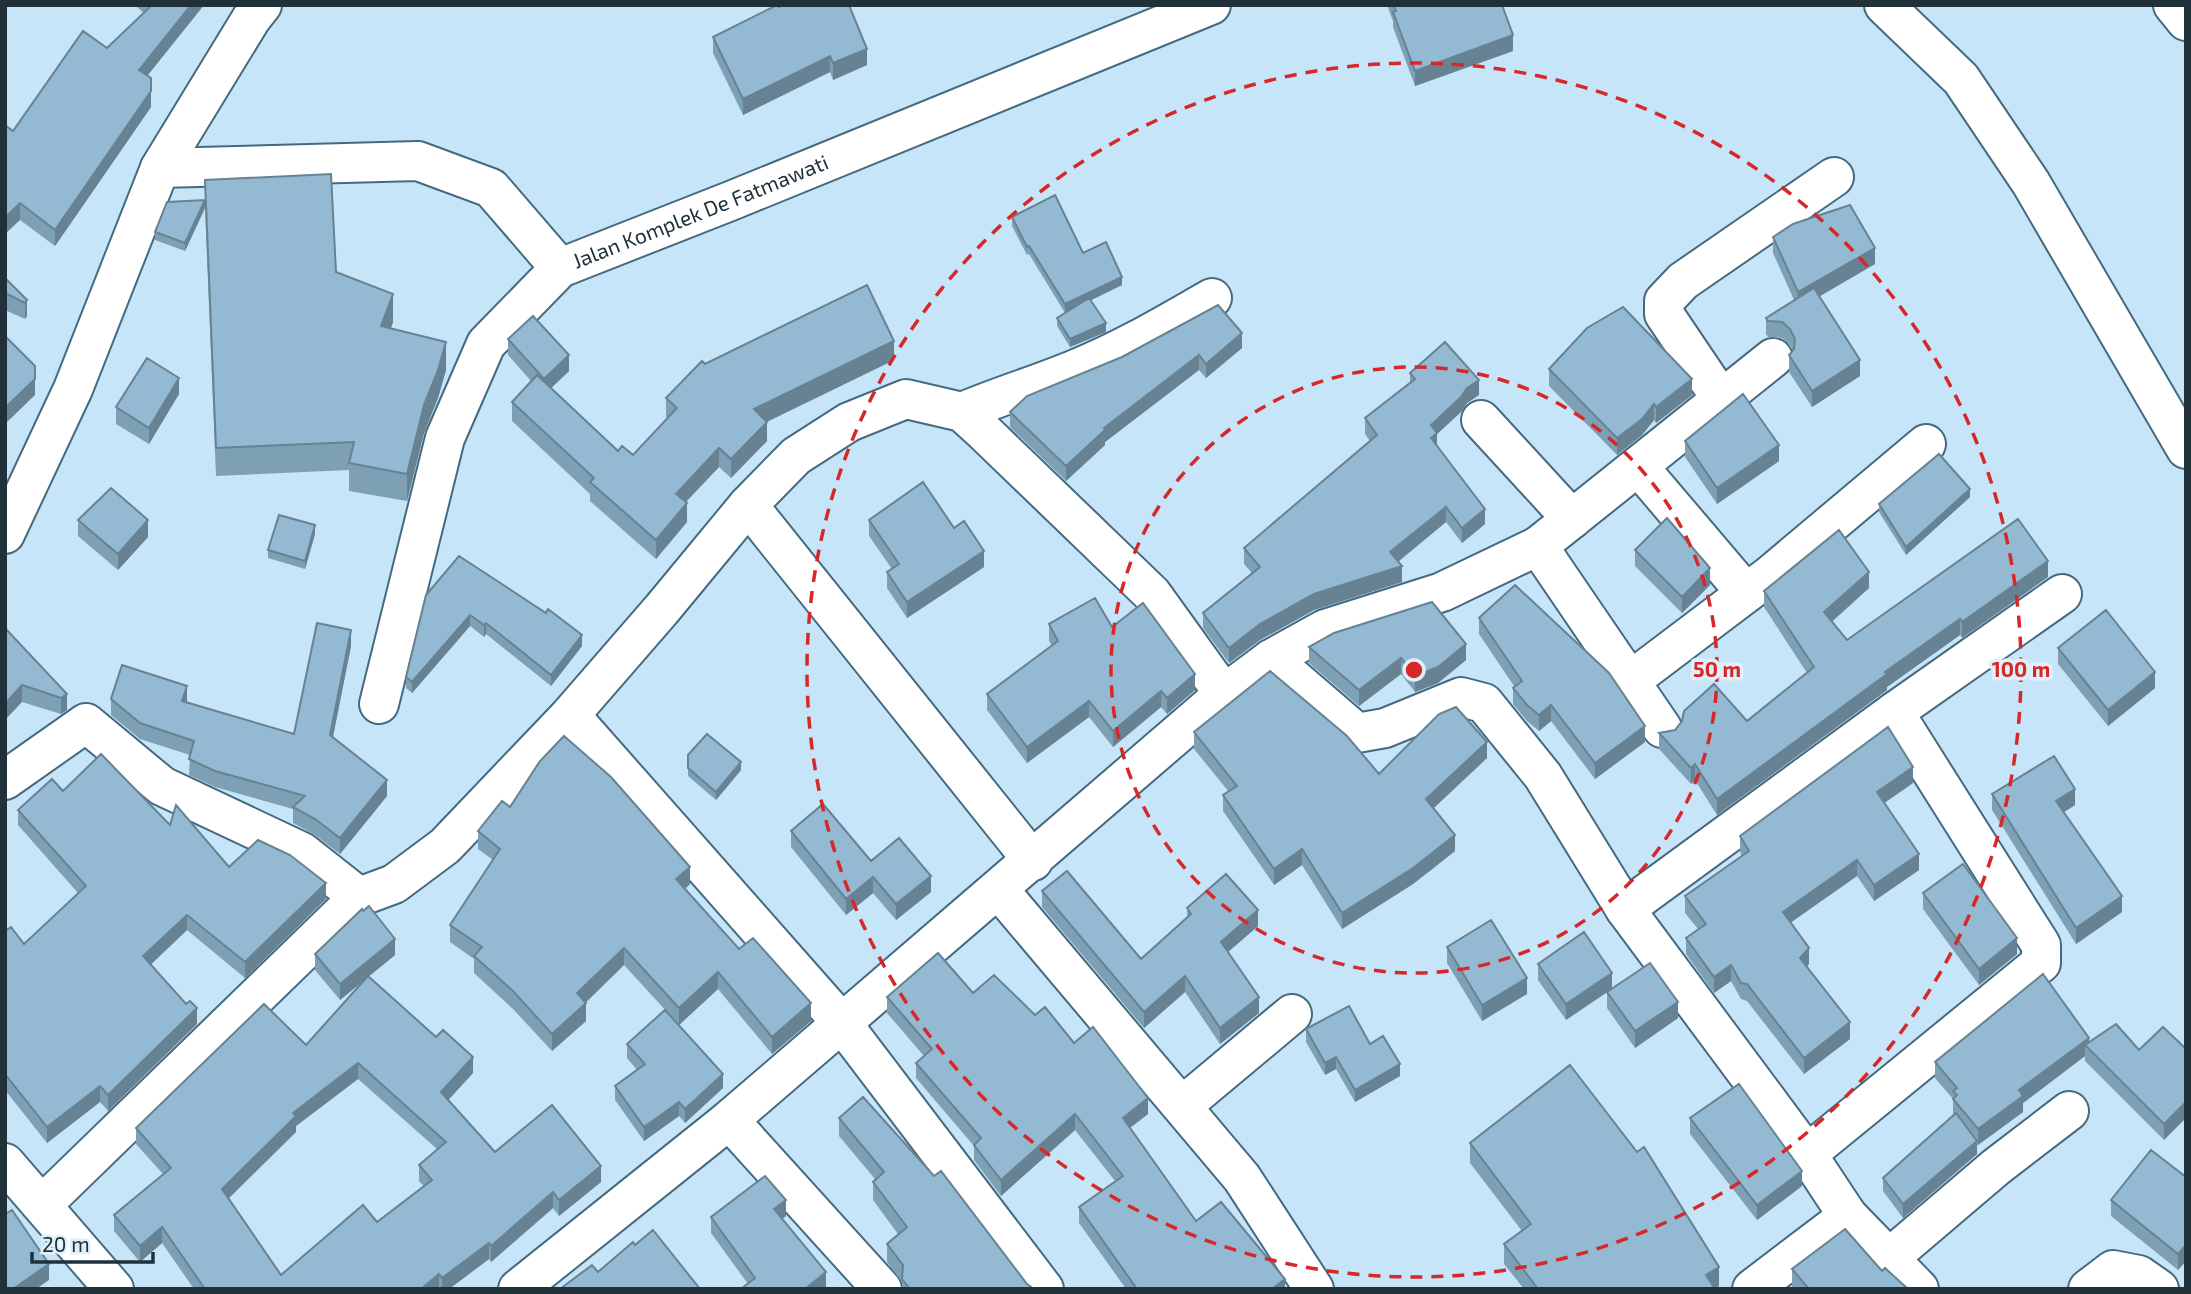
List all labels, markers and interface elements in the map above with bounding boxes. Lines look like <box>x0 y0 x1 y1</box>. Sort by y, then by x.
street label: Jalan Komplek De Fatmawati <box>569 149 832 273</box>
text: 50 m <box>1693 656 1741 681</box>
text: 100 m <box>1992 656 2050 681</box>
centre of rings <box>1402 658 1426 682</box>
scale bar <box>32 1220 152 1264</box>
text: 20 m <box>42 1231 90 1256</box>

